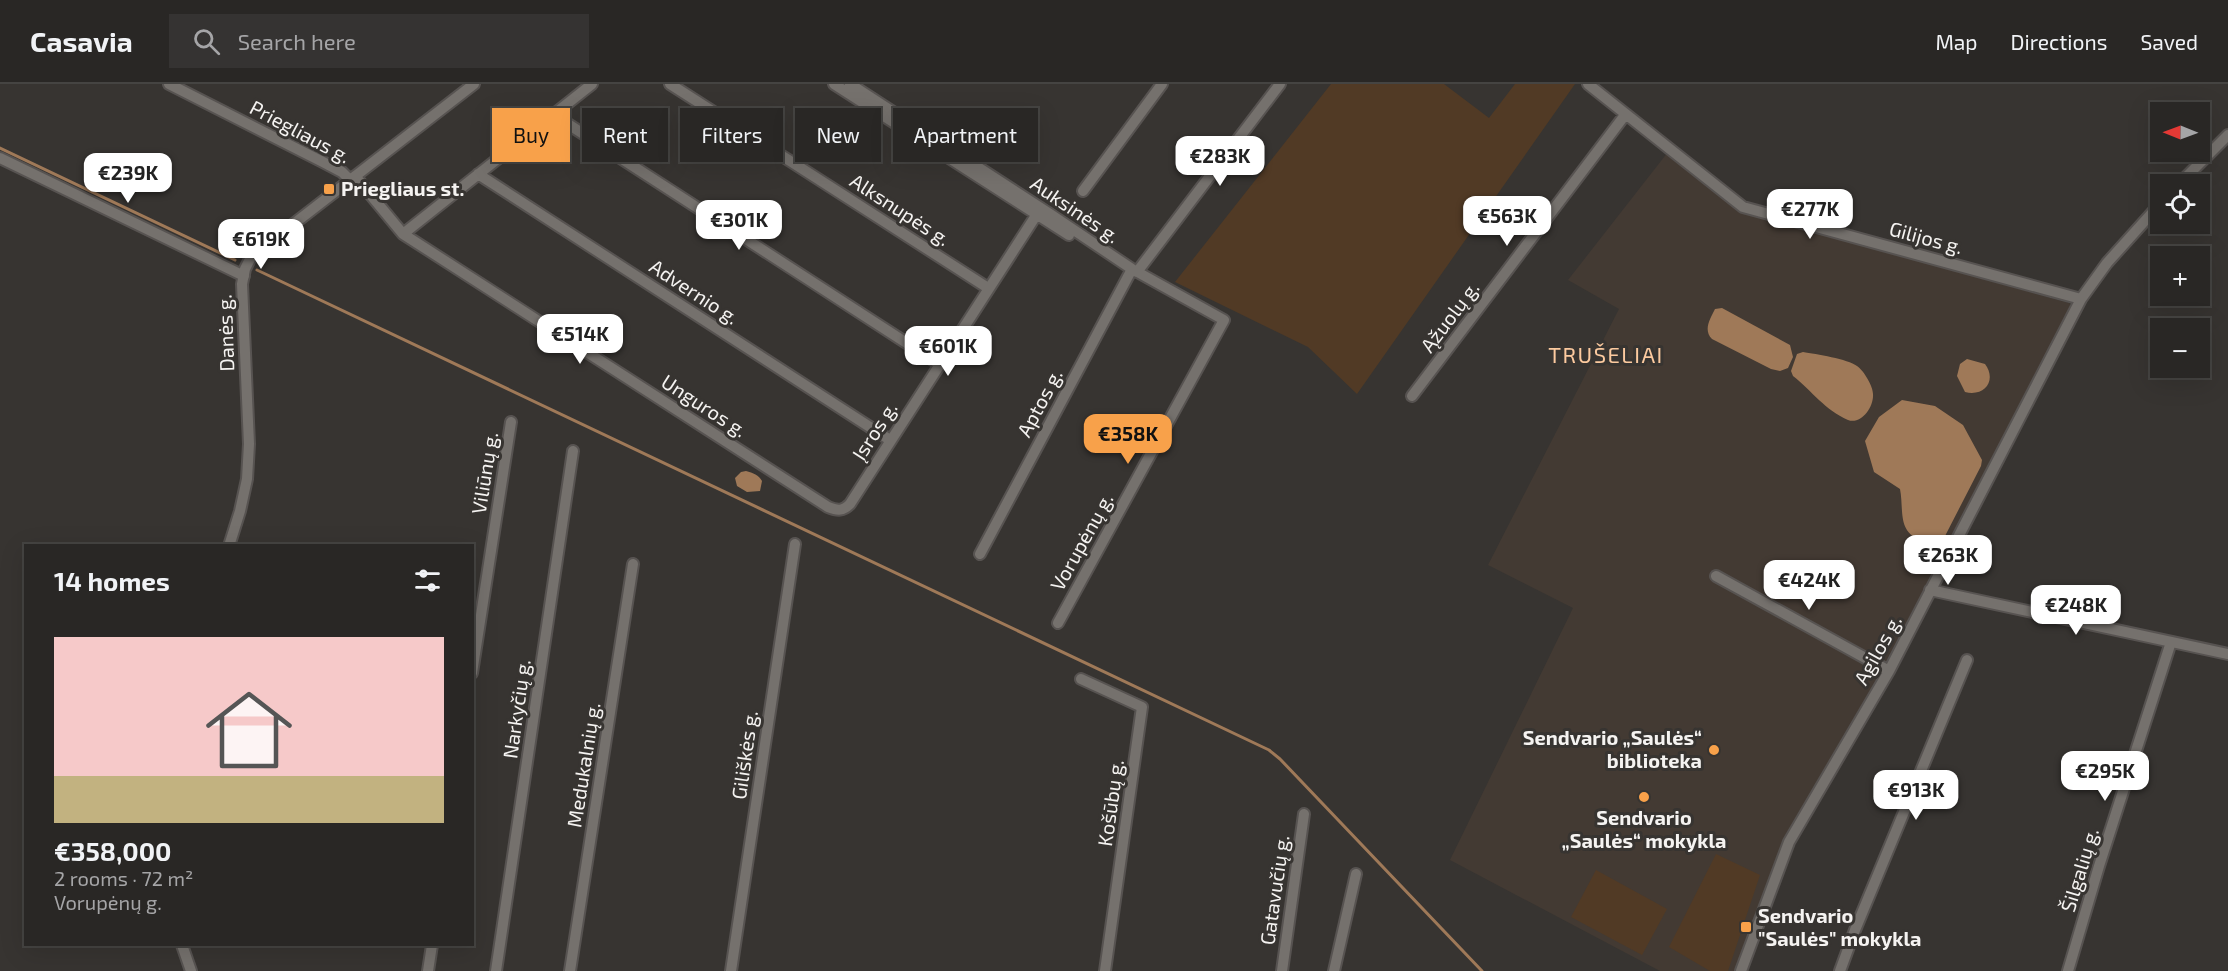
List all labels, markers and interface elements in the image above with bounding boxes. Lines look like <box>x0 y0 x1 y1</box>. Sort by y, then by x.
search box <box>169 14 589 68</box>
text: Casavia <box>30 24 133 58</box>
icon: search <box>190 25 223 58</box>
text: Search here <box>238 28 356 54</box>
text: Map <box>1935 29 1978 54</box>
text: Directions <box>2011 29 2107 54</box>
text: Saved <box>2140 29 2198 54</box>
street label: Priegliaus g. <box>246 95 355 168</box>
north arrow <box>2150 102 2210 162</box>
map controls <box>2150 102 2210 378</box>
chip: Buy <box>492 108 570 162</box>
chip: Rent <box>582 108 668 162</box>
chip: Filters <box>680 108 783 162</box>
chip: New <box>795 108 881 162</box>
chip: Apartment <box>893 108 1038 162</box>
pin: €283K <box>1178 136 1262 187</box>
text: €283K <box>1190 143 1250 167</box>
pin: €239K <box>86 153 170 204</box>
text: €239K <box>98 160 158 184</box>
street label: Alksnupės g. <box>846 168 955 250</box>
street label: Auksinės g. <box>1027 171 1124 248</box>
button: locate <box>2150 174 2210 234</box>
place label: Priegliaus st. <box>341 176 464 200</box>
marker: Priegliaus st. <box>322 182 336 196</box>
pin: €277K <box>1768 189 1852 240</box>
pin: €563K <box>1465 196 1549 247</box>
text: €277K <box>1781 196 1839 220</box>
pin: €301K <box>697 200 781 251</box>
text: €563K <box>1477 203 1537 227</box>
text: €301K <box>710 207 768 231</box>
street label: Gilijos g. <box>1887 216 1966 258</box>
pin: €619K <box>219 219 303 270</box>
text: €619K <box>232 226 290 250</box>
button: + <box>2150 246 2210 306</box>
street label: Advernio g. <box>646 254 744 329</box>
street label: Ąžuolų g. <box>1415 276 1484 357</box>
street label: Danės g. <box>212 294 238 372</box>
pin: €514K <box>538 314 622 365</box>
button: − <box>2150 318 2210 378</box>
text: €514K <box>551 321 609 345</box>
pin: €601K <box>906 326 990 377</box>
text: €601K <box>919 333 977 357</box>
district label: TRUŠELIAI <box>1548 341 1664 367</box>
street label: Aptos g. <box>1011 365 1067 441</box>
street label: Unguros g. <box>657 369 752 442</box>
street label: Įsros g. <box>846 397 902 464</box>
pin: €358K <box>1086 414 1170 465</box>
text: €358K <box>1098 421 1158 445</box>
street label: Viliūnų g. <box>466 430 502 516</box>
street label: Vorupėnų g. <box>1045 489 1118 594</box>
pin: €263K <box>1906 535 1990 586</box>
text: €263K <box>1918 542 1978 566</box>
pin: €424K <box>1767 560 1851 611</box>
icon: filters <box>411 564 444 597</box>
text: 14 homes <box>54 565 170 596</box>
text: €424K <box>1778 567 1840 591</box>
pin: €248K <box>2034 585 2118 636</box>
text: €248K <box>2045 592 2107 616</box>
street label: Agilos g. <box>1848 610 1906 689</box>
street label: Narkyčių g. <box>497 658 535 760</box>
icon: home <box>195 676 303 784</box>
street label: Medukalnių g. <box>561 701 605 829</box>
street label: Giliškės g. <box>726 709 762 801</box>
place label: Sendvario „Saulės“ biblioteka <box>1523 725 1702 772</box>
marker: Sendvario „Saulės“ biblioteka <box>1707 743 1721 757</box>
pin: €295K <box>2063 751 2147 802</box>
street label: Košūbų g. <box>1092 758 1128 848</box>
text: €295K <box>2075 758 2135 782</box>
pin: €913K <box>1874 770 1958 821</box>
text: €913K <box>1887 777 1945 801</box>
marker: Sendvario „Saulės“ mokykla <box>1637 790 1651 804</box>
place label: Sendvario „Saulės“ mokykla <box>1562 805 1726 853</box>
street label: Šilgalių g. <box>2055 825 2103 915</box>
street label: Gatavučių g. <box>1254 833 1294 946</box>
text: €358,000 <box>54 835 172 866</box>
text: 2 rooms · 72 m² <box>54 866 193 890</box>
text: Vorupėnų g. <box>54 890 162 914</box>
place label: Sendvario "Saulės" mokykla <box>1758 903 1921 951</box>
marker: Sendvario "Saulės" mokykla <box>1739 920 1753 934</box>

